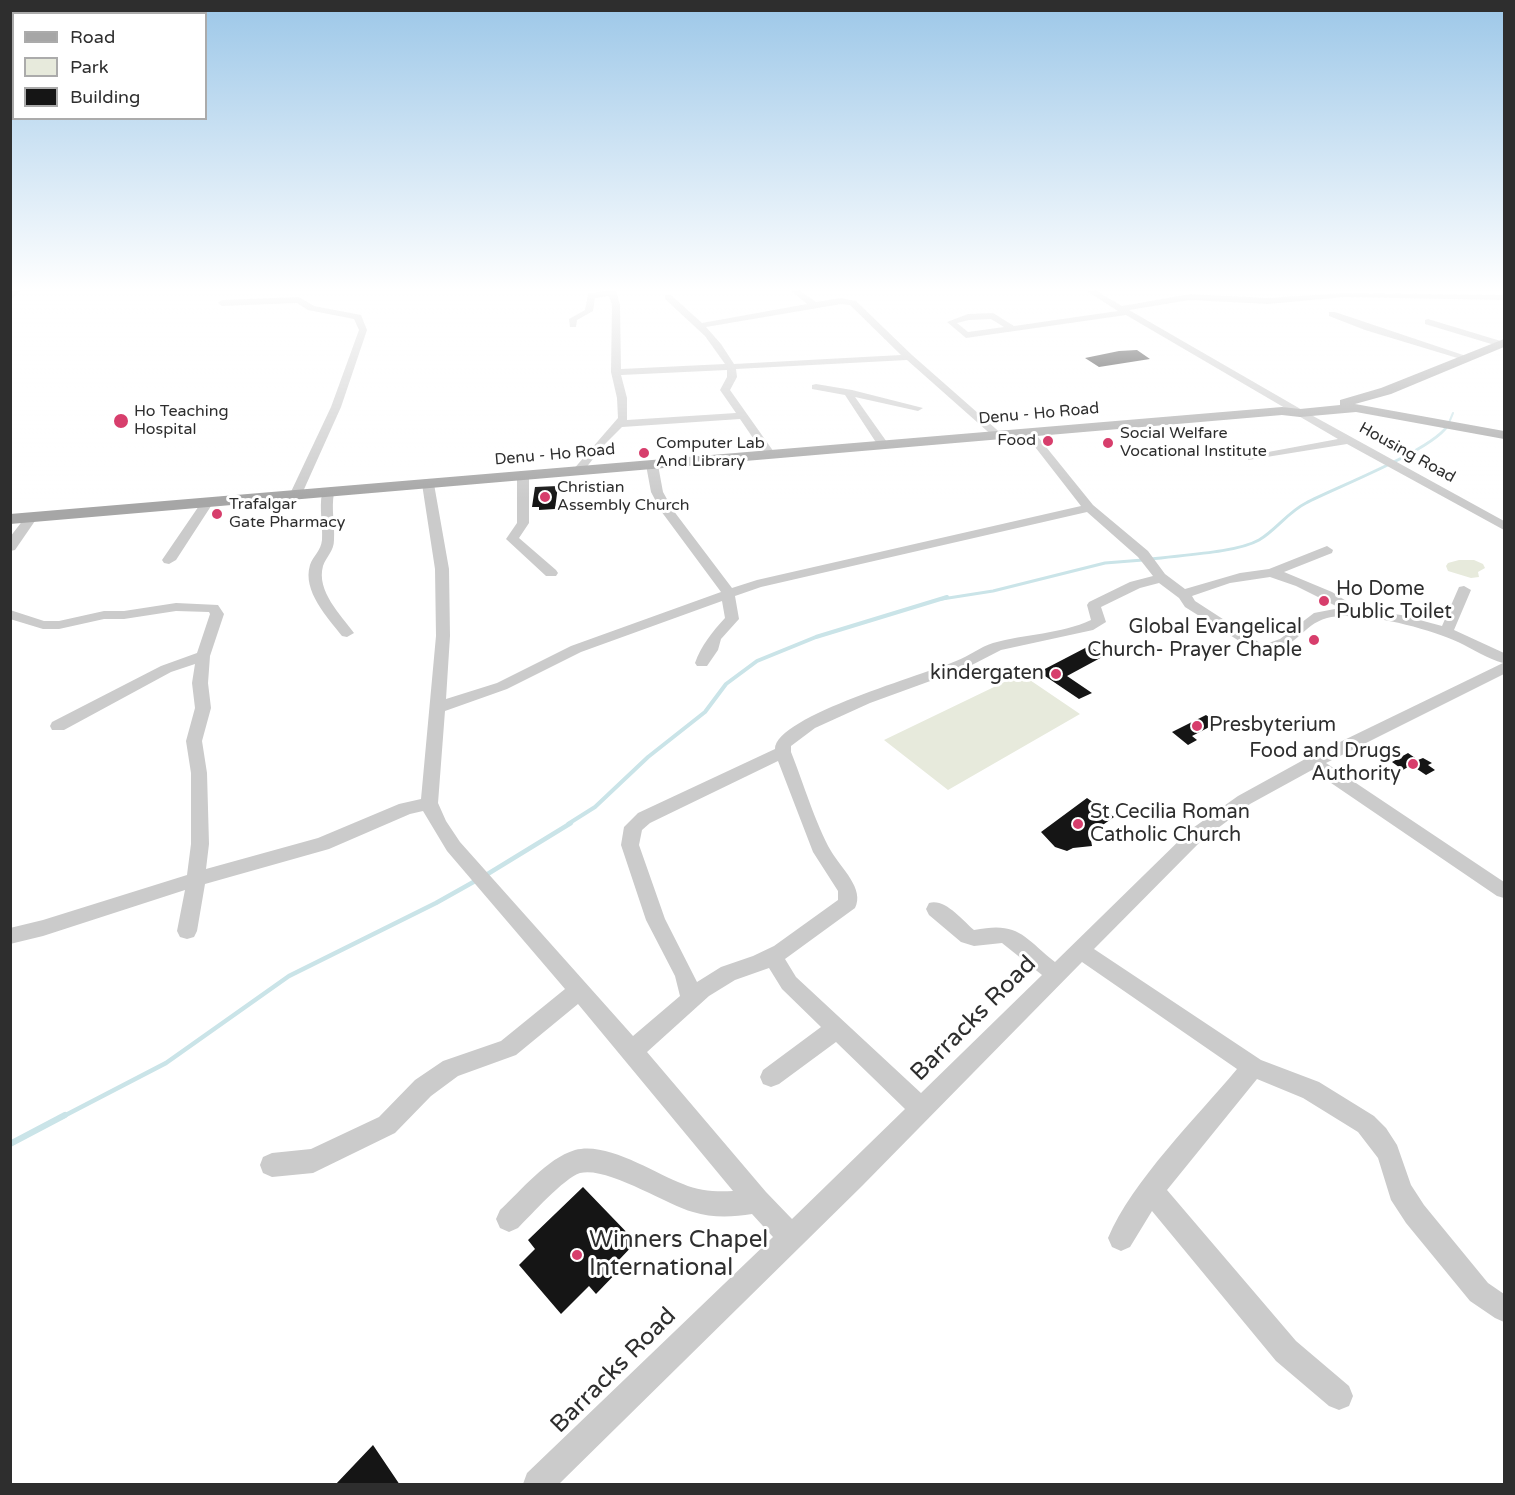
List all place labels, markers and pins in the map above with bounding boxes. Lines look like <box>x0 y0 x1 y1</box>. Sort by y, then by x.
place label: Ho Teaching Hospital <box>134 402 229 440</box>
marker: Ho Teaching Hospital <box>112 412 130 430</box>
place label: Social Welfare Vocational Institute <box>1120 424 1267 462</box>
place label: Food <box>997 431 1036 451</box>
place label: Computer Lab And Library <box>656 434 765 472</box>
marker: Food <box>1041 434 1055 448</box>
marker: Social Welfare Vocational Institute <box>1101 436 1115 450</box>
marker: Computer Lab And Library <box>637 446 651 460</box>
place label: Christian Assembly Church <box>557 478 690 516</box>
marker: Christian Assembly Church <box>538 490 552 504</box>
place label: Trafalgar Gate Pharmacy <box>229 495 345 533</box>
marker: Trafalgar Gate Pharmacy <box>210 507 224 521</box>
place label: Ho Dome Public Toilet <box>1336 578 1452 625</box>
marker: Ho Dome Public Toilet <box>1317 594 1331 608</box>
place label: Global Evangelical Church- Prayer Chaple <box>1087 616 1302 663</box>
marker: Global Evangelical Church- Prayer Chaple <box>1307 633 1321 647</box>
place label: kindergaten <box>930 662 1044 686</box>
marker: kindergaten <box>1049 667 1063 681</box>
place label: Presbyterium <box>1209 714 1336 738</box>
marker: Presbyterium <box>1190 719 1204 733</box>
place label: Food and Drugs Authority <box>1249 740 1401 787</box>
marker: Food and Drugs Authority <box>1406 757 1420 771</box>
place label: St Cecilia Roman Catholic Church <box>1090 801 1250 848</box>
marker: St Cecilia Roman Catholic Church <box>1071 817 1085 831</box>
place label: Winners Chapel International <box>589 1227 768 1283</box>
marker: Winners Chapel International <box>570 1248 584 1262</box>

